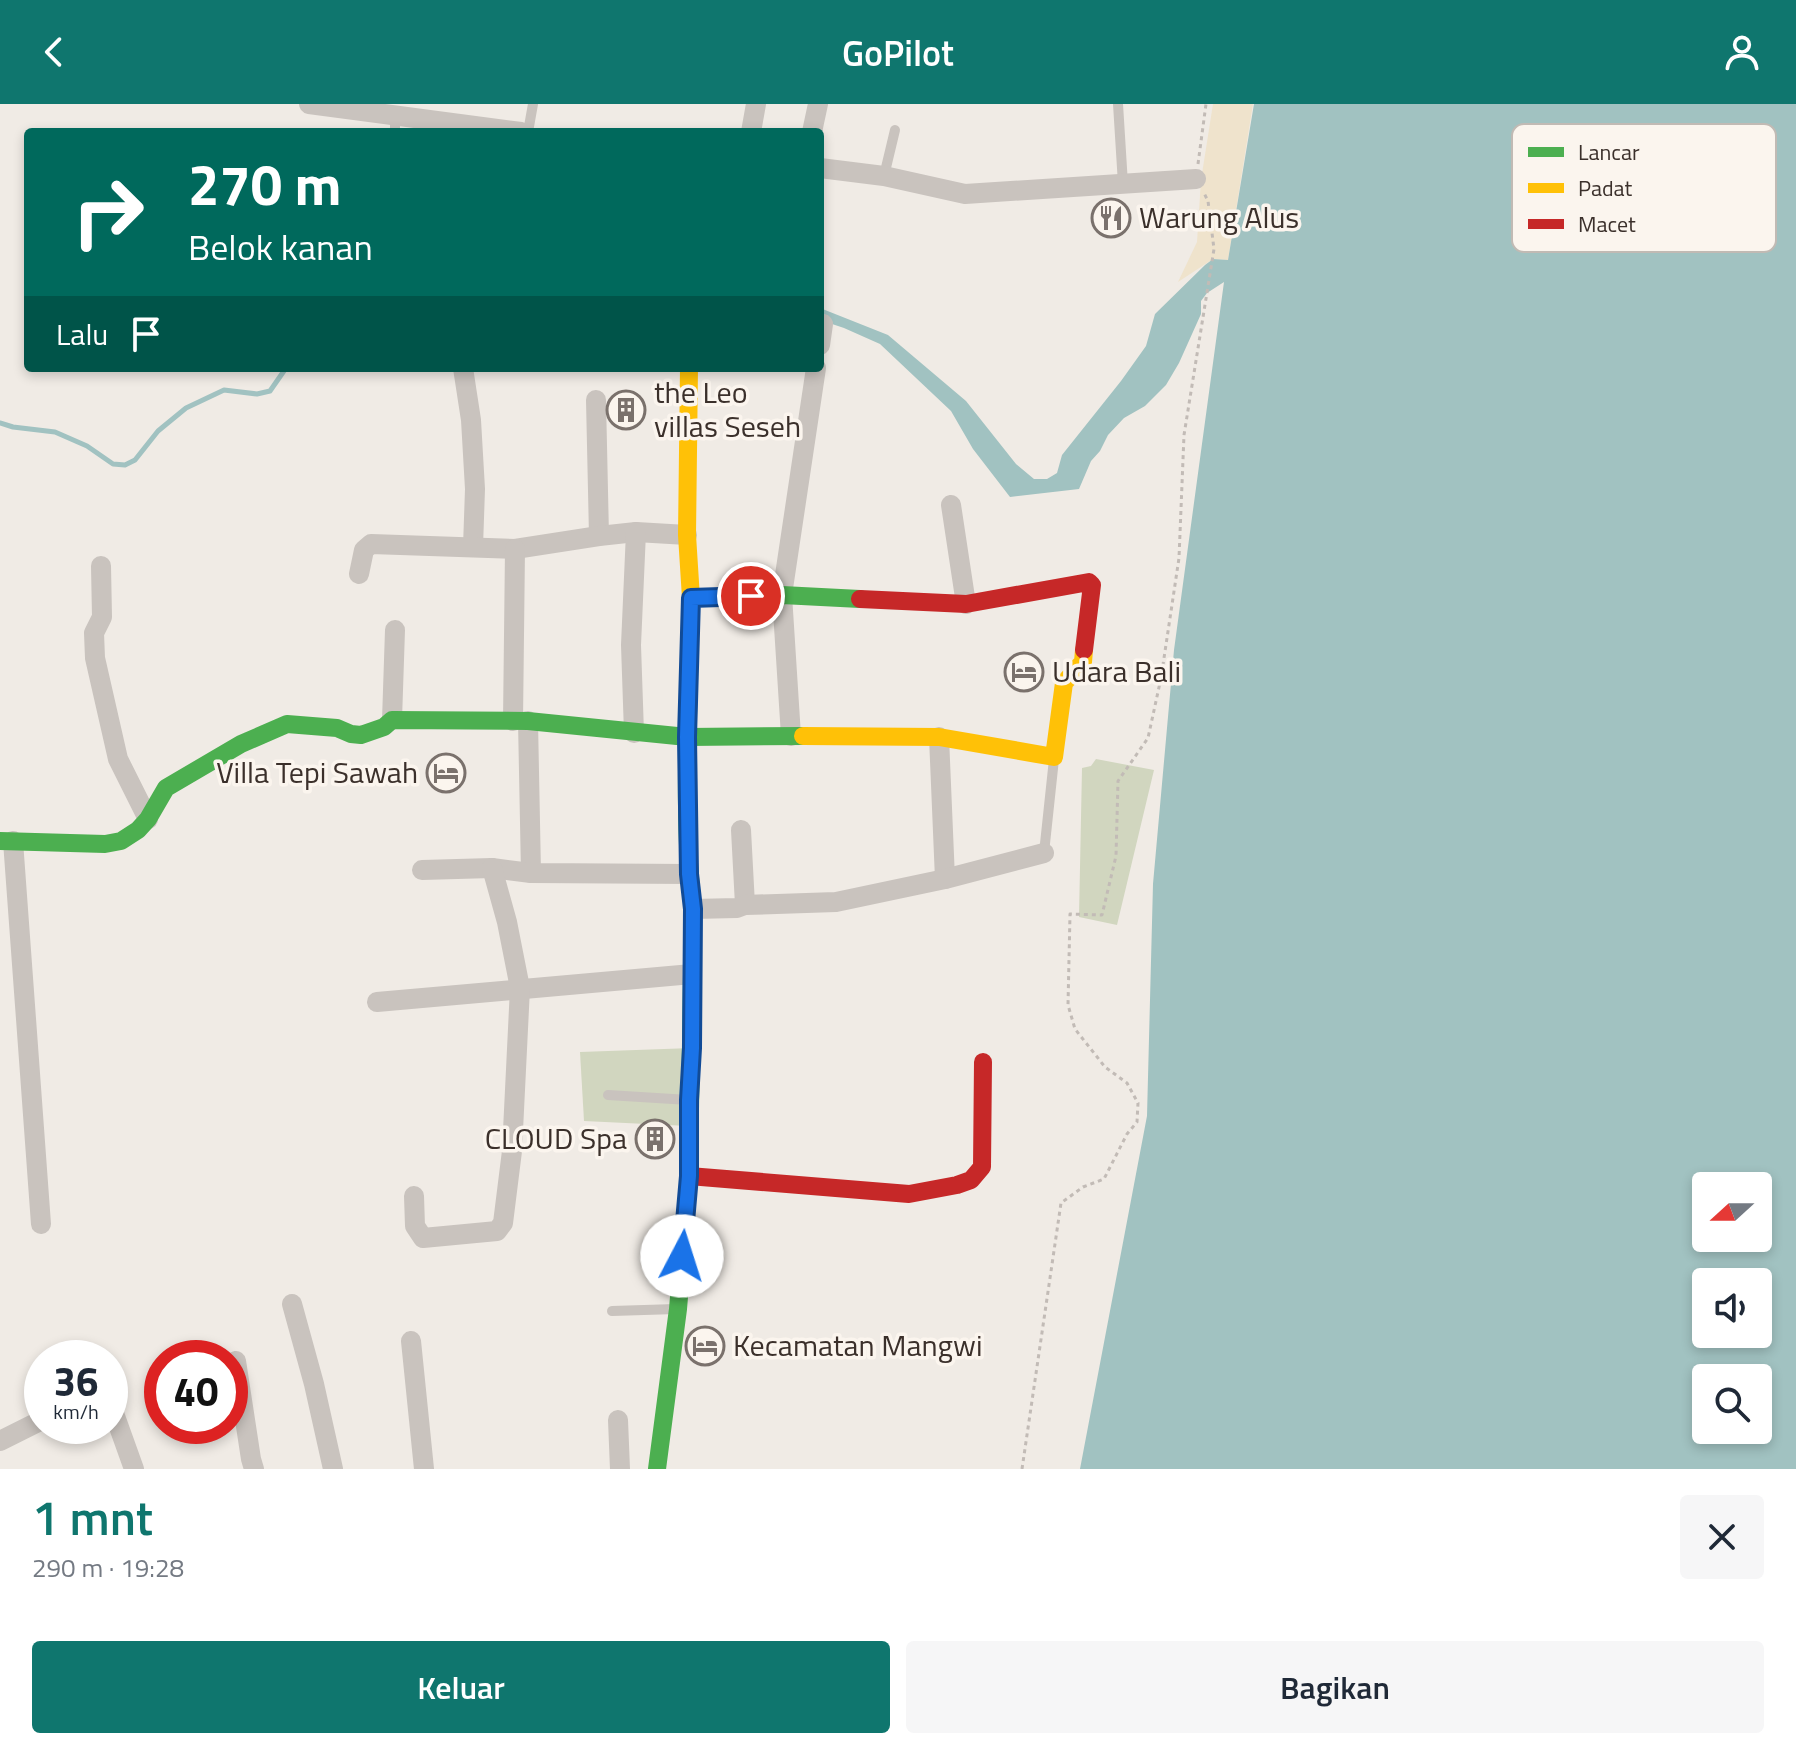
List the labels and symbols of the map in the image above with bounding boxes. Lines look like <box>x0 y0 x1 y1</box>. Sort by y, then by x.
legend <box>1512 124 1776 252</box>
text: Lancar <box>1578 135 1640 169</box>
text: Padat <box>1578 171 1633 205</box>
place label: Warung Alus <box>1139 194 1299 240</box>
restaurant icon: Warung Alus <box>1090 197 1132 239</box>
text: Macet <box>1578 207 1636 241</box>
place label: the Leo villas Seseh <box>654 369 801 449</box>
building icon: the Leo villas Seseh <box>605 389 647 431</box>
pin <box>717 562 785 630</box>
place label: Udara Bali <box>1052 648 1181 694</box>
hotel icon: Udara Bali <box>1003 651 1045 693</box>
place label: Villa Tepi Sawah <box>216 749 418 795</box>
hotel icon: Villa Tepi Sawah <box>425 752 467 794</box>
place label: CLOUD Spa <box>485 1115 627 1161</box>
building icon: CLOUD Spa <box>634 1118 676 1160</box>
north arrow <box>1692 1172 1772 1252</box>
position arrow <box>640 1214 724 1298</box>
place label: Kecamatan Mangwi <box>733 1322 982 1368</box>
hotel icon: Kecamatan Mangwi <box>684 1325 726 1367</box>
speed limit sign: 40 <box>144 1340 248 1444</box>

